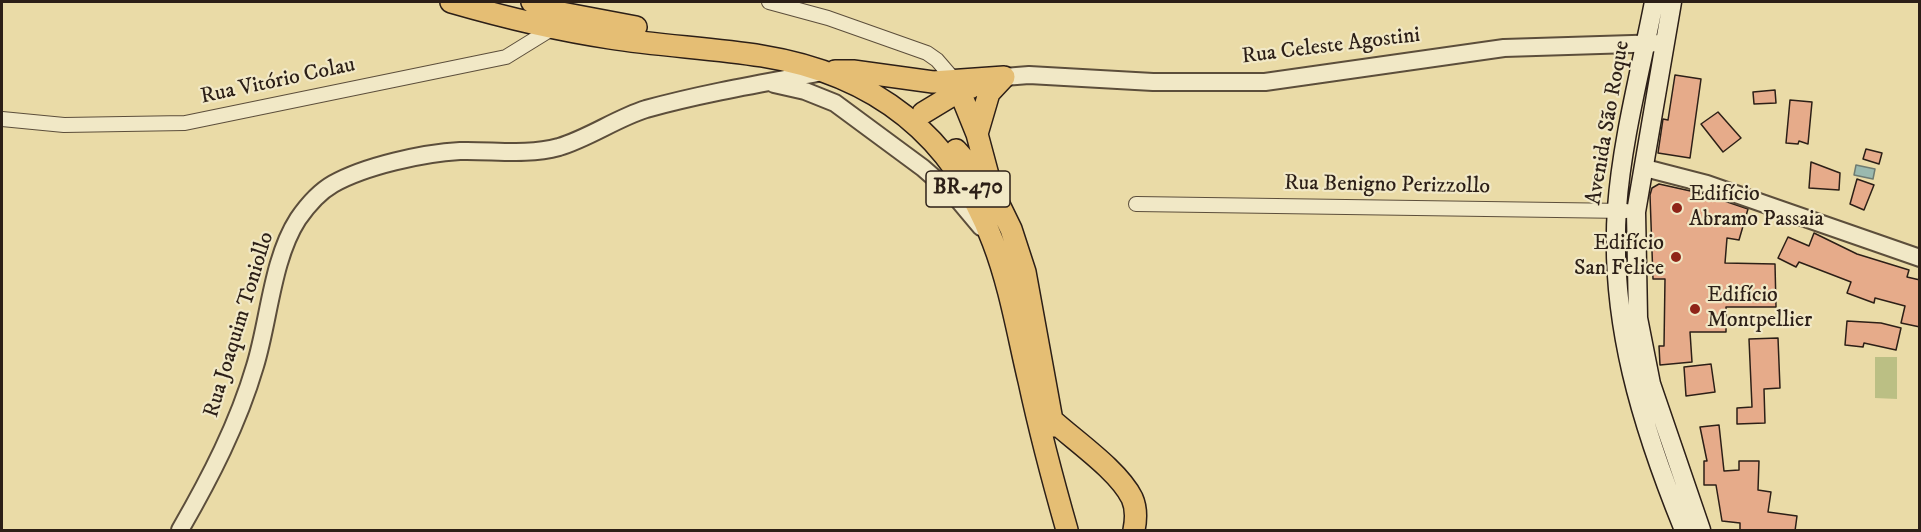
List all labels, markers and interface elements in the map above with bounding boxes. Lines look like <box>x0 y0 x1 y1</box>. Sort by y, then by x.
street label: Rua Celeste Agostini <box>1240 23 1422 71</box>
street label: Avenida São Roque <box>1582 39 1636 207</box>
street label: Rua Vitório Colau <box>198 53 358 111</box>
road number: BR-470 <box>926 171 1010 207</box>
street label: Rua Benigno Perizzollo <box>1284 171 1490 201</box>
place label: Edifício Abramo Passaia <box>1689 182 1824 234</box>
marker: Edifício Abramo Passaia <box>1670 201 1684 215</box>
street label: Rua Joaquim Toniollo <box>199 229 281 421</box>
place label: Edifício San Felice <box>1574 231 1664 282</box>
marker: Edifício San Felice <box>1669 250 1683 264</box>
place label: Edifício Montpellier <box>1707 283 1812 334</box>
marker: Edifício Montpellier <box>1688 302 1702 316</box>

